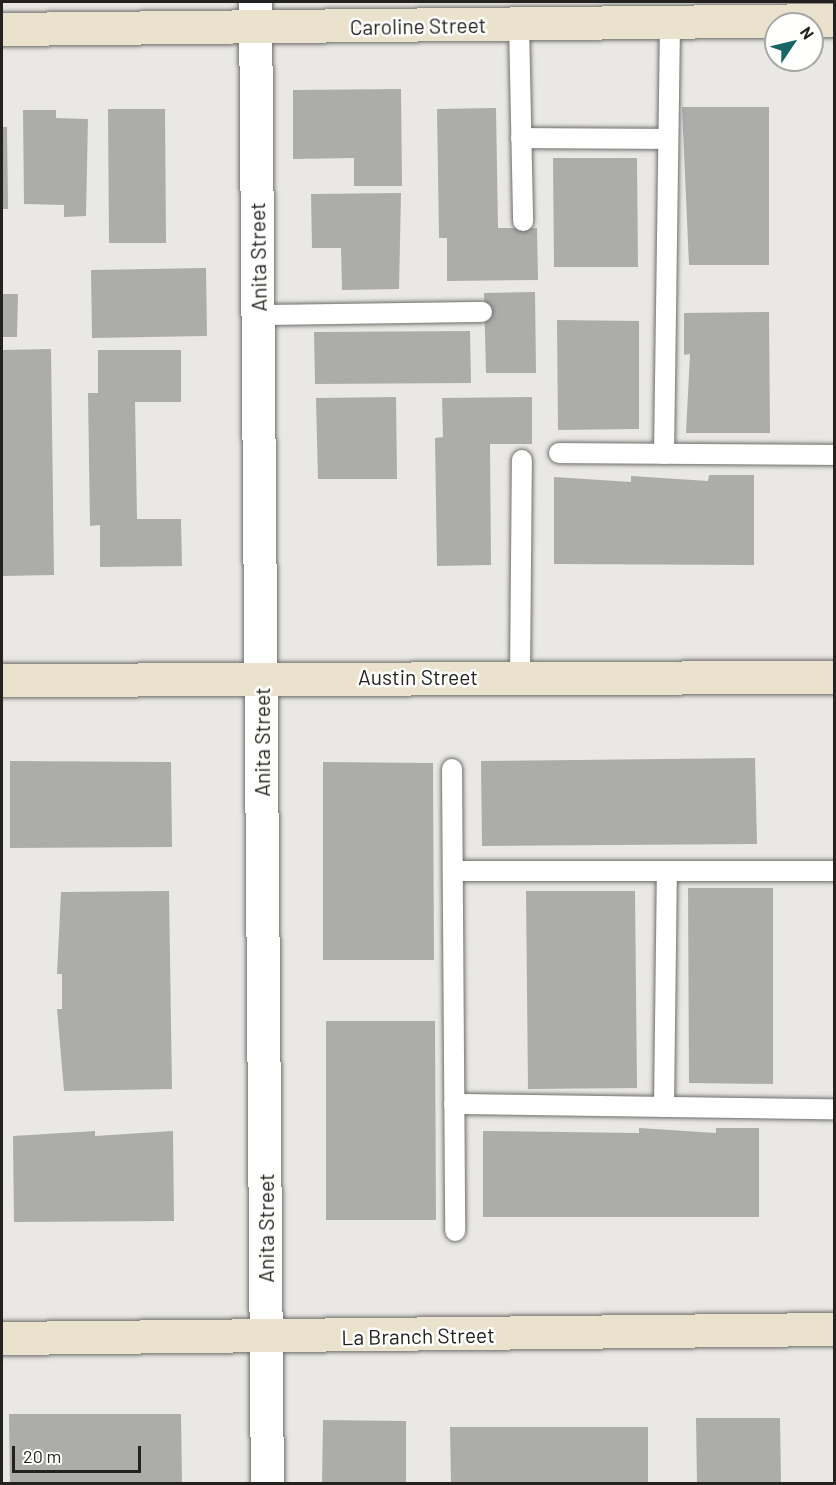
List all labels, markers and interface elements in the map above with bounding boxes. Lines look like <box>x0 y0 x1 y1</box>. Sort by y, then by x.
street label: Caroline Street <box>350 12 486 40</box>
north arrow <box>764 12 824 72</box>
text: N <box>797 23 818 42</box>
street label: Anita Street <box>244 202 272 312</box>
street label: Austin Street <box>358 664 478 690</box>
street label: Anita Street <box>249 687 275 797</box>
street label: Anita Street <box>253 1173 279 1283</box>
street label: La Branch Street <box>341 1322 495 1350</box>
scale bar <box>15 1434 144 1472</box>
text: 20 m <box>23 1445 61 1467</box>

